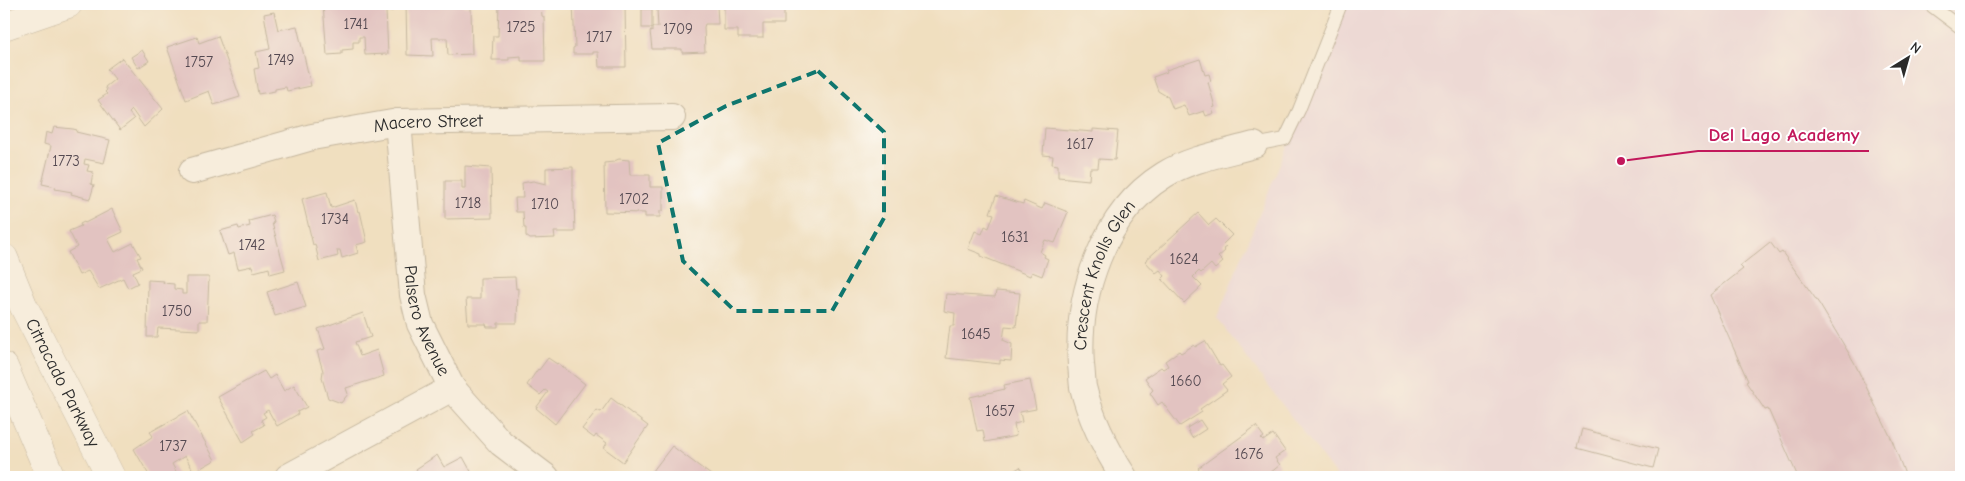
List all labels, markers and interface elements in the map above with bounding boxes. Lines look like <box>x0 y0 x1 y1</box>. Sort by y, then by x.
house number: 1741 <box>343 15 369 33</box>
house number: 1725 <box>506 18 536 36</box>
house number: 1709 <box>663 20 693 38</box>
house number: 1717 <box>586 28 612 46</box>
north arrow <box>1882 32 1932 82</box>
text: N <box>1907 38 1924 58</box>
house number: 1749 <box>267 51 295 69</box>
house number: 1757 <box>185 53 213 71</box>
street label: Macero Street <box>372 110 484 137</box>
callout: Del Lago Academy <box>1698 117 1869 151</box>
text: Del Lago Academy <box>1709 124 1860 146</box>
house number: 1617 <box>1066 135 1094 153</box>
house number: 1773 <box>52 152 80 170</box>
house number: 1702 <box>619 190 649 208</box>
house number: 1718 <box>455 194 481 212</box>
house number: 1710 <box>531 195 559 213</box>
street label: Crescent Knolls Glen <box>1070 196 1140 351</box>
house number: 1734 <box>321 210 349 228</box>
house number: 1631 <box>1001 228 1029 246</box>
house number: 1742 <box>239 236 265 254</box>
house number: 1624 <box>1169 250 1199 268</box>
street label: Palsero Avenue <box>400 264 455 379</box>
house number: 1750 <box>162 302 192 320</box>
street label: Citracado Parkway <box>21 315 105 451</box>
house number: 1645 <box>961 325 991 343</box>
house number: 1660 <box>1170 372 1202 390</box>
house number: 1657 <box>985 402 1015 420</box>
house number: 1737 <box>159 437 187 455</box>
house number: 1676 <box>1234 445 1264 463</box>

